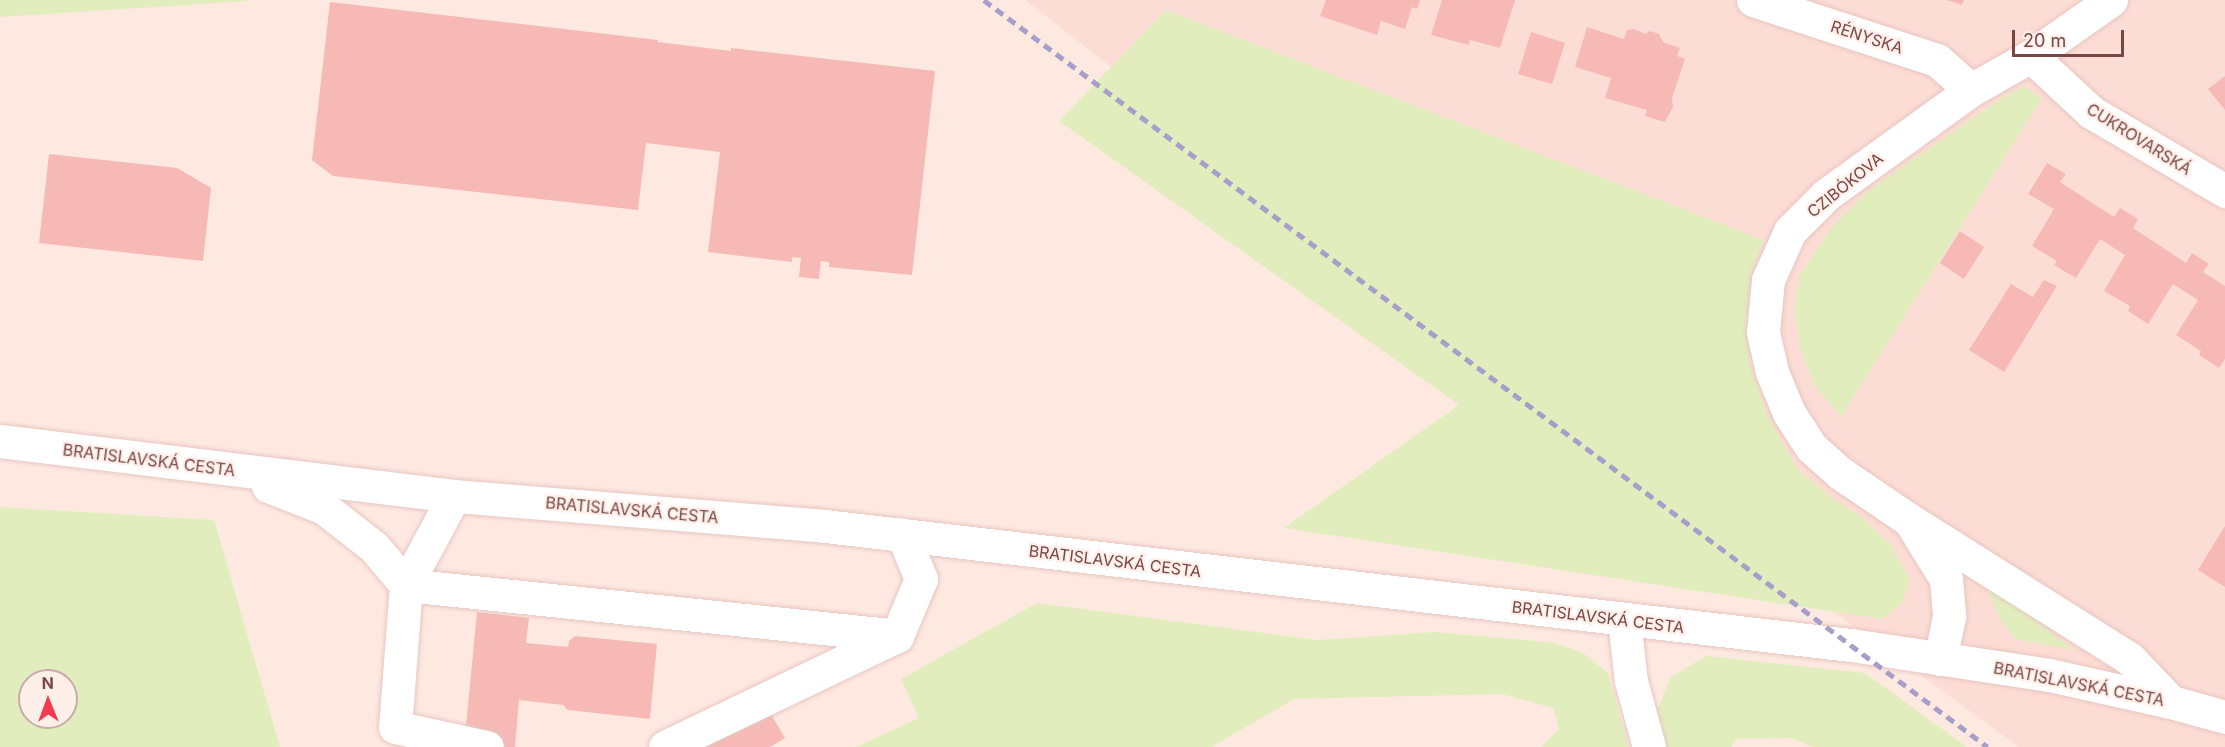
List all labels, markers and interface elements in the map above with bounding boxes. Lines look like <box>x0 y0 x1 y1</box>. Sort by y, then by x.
street label: RÉNYSKA <box>1828 16 1906 58</box>
scale bar <box>2015 18 2128 56</box>
text: 20 m <box>2023 30 2066 51</box>
street label: CUKROVARSKÁ <box>2083 99 2195 179</box>
street label: CZIBÓKOVA <box>1803 149 1887 221</box>
street label: BRATISLAVSKÁ CESTA <box>62 440 236 480</box>
street label: BRATISLAVSKÁ CESTA <box>545 493 719 527</box>
street label: BRATISLAVSKÁ CESTA <box>1028 541 1202 581</box>
street label: BRATISLAVSKÁ CESTA <box>1511 597 1685 637</box>
street label: BRATISLAVSKÁ CESTA <box>1992 658 2166 710</box>
north arrow <box>18 669 78 729</box>
text: N <box>41 673 54 693</box>

